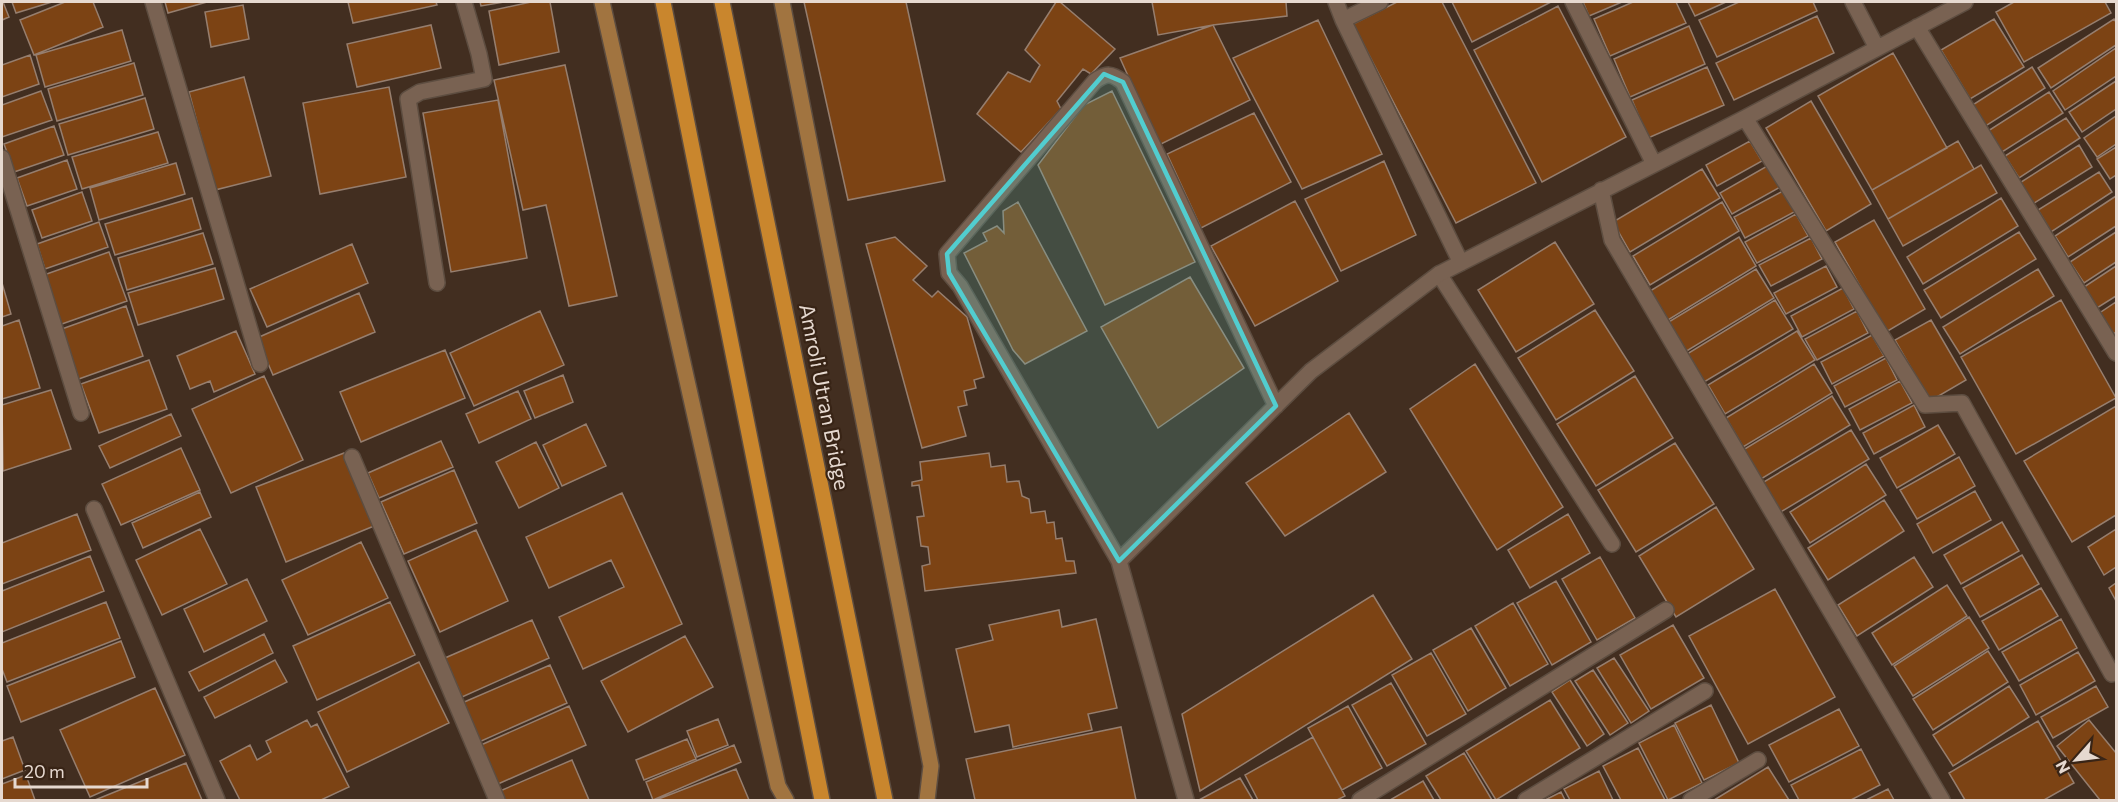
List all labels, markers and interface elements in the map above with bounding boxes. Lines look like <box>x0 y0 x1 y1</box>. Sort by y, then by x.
street label: Amroli Utran Bridge <box>795 302 856 492</box>
north arrow <box>2046 730 2106 790</box>
scale bar <box>15 751 147 789</box>
text: N <box>2051 758 2074 777</box>
text: 20 m <box>24 760 65 782</box>

